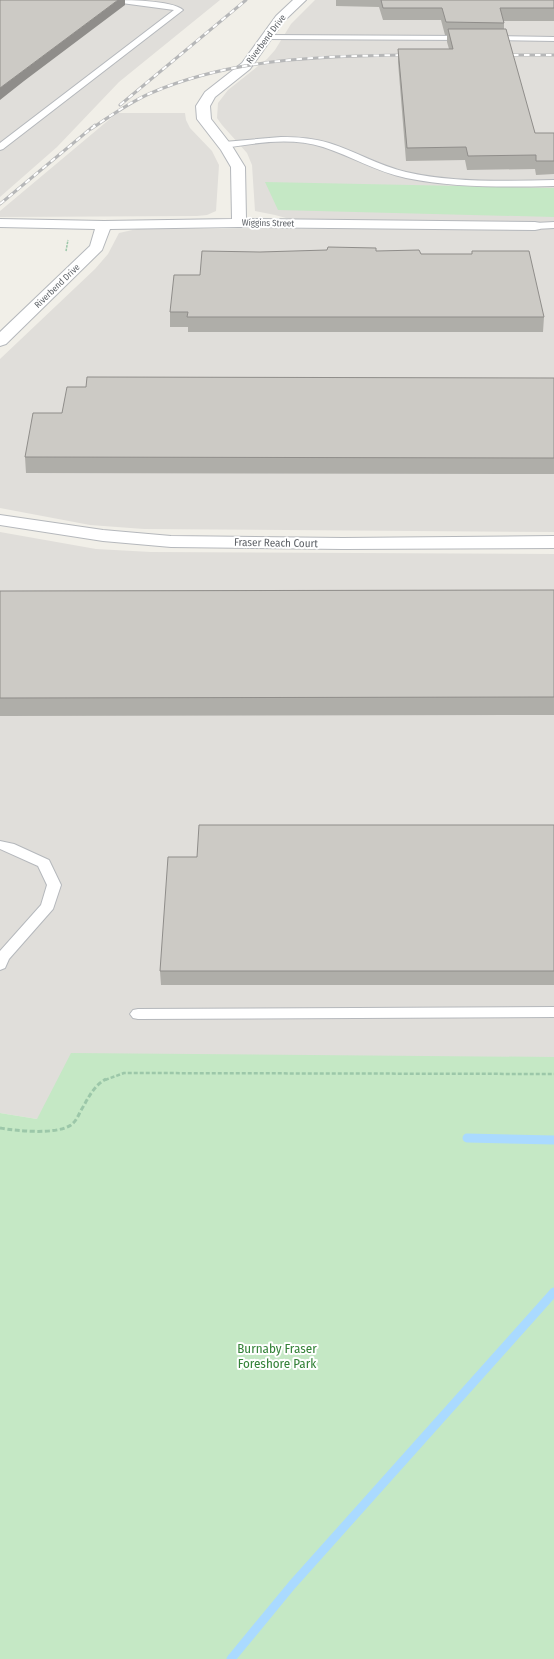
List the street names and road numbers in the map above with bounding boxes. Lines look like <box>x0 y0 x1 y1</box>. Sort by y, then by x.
street label: Riverbend Drive <box>244 12 288 65</box>
street label: Wiggins Street <box>242 218 294 228</box>
street label: Riverbend Drive <box>32 262 82 310</box>
street label: Fraser Reach Court <box>234 536 318 550</box>

